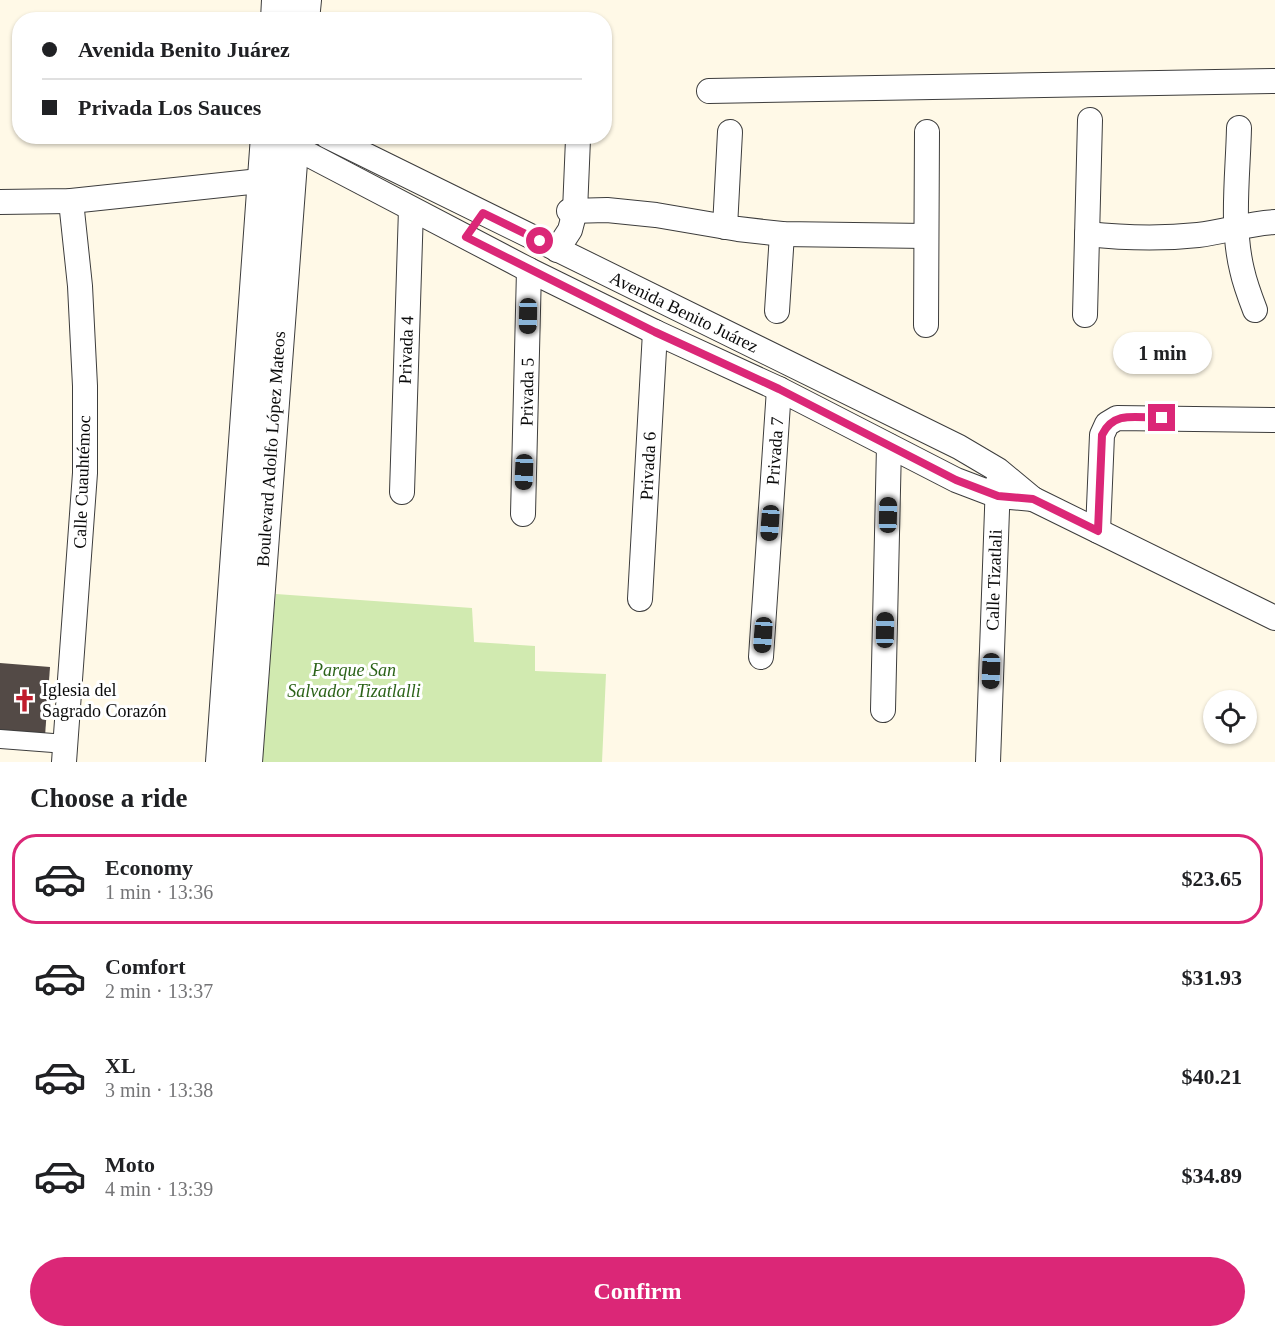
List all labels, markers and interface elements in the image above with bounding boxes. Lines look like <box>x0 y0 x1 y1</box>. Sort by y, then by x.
text: Avenida Benito Juárez <box>78 37 290 62</box>
text: Privada Los Sauces <box>78 95 261 120</box>
route start <box>526 227 553 254</box>
street label: Avenida Benito Juárez <box>607 267 761 357</box>
car <box>519 298 537 334</box>
street label: Privada 4 <box>395 315 417 385</box>
street label: Boulevard Adolfo López Mateos <box>253 330 289 568</box>
callout: 1 min <box>1112 331 1212 373</box>
text: 1 min <box>1138 342 1187 364</box>
street label: Privada 5 <box>516 358 538 426</box>
route end <box>1148 404 1175 431</box>
street label: Calle Cuauhtémoc <box>70 415 94 549</box>
street label: Privada 7 <box>763 416 787 486</box>
street label: Privada 6 <box>636 431 660 501</box>
car <box>514 454 534 490</box>
car <box>879 497 897 533</box>
car <box>760 504 780 542</box>
street label: Calle Tizatlali <box>982 529 1006 631</box>
car <box>876 612 894 648</box>
car <box>753 616 773 654</box>
car <box>981 653 1001 689</box>
park label: Parque San Salvador Tizatlalli <box>287 660 421 701</box>
place label: Iglesia del Sagrado Corazón <box>42 680 166 721</box>
church icon: Iglesia del Sagrado Corazón <box>11 687 37 713</box>
map controls <box>1203 690 1257 744</box>
button: locate <box>1203 690 1257 744</box>
text: Choose a ride <box>30 783 188 813</box>
icon: car <box>33 852 87 906</box>
text: Economy <box>105 855 193 880</box>
text: $23.65 <box>1182 866 1242 891</box>
text: 1 min · 13:36 <box>105 881 213 903</box>
icon: car <box>33 951 87 1005</box>
text: Comfort <box>105 954 186 979</box>
text: $31.93 <box>1182 965 1242 990</box>
text: 2 min · 13:37 <box>105 980 213 1002</box>
icon: car <box>33 1050 87 1104</box>
text: XL <box>105 1053 136 1078</box>
text: $40.21 <box>1182 1064 1242 1089</box>
text: 3 min · 13:38 <box>105 1079 213 1101</box>
icon: car <box>33 1149 87 1203</box>
text: Moto <box>105 1152 155 1177</box>
text: $34.89 <box>1182 1163 1242 1188</box>
text: 4 min · 13:39 <box>105 1178 213 1200</box>
button: Confirm <box>30 1257 1245 1326</box>

